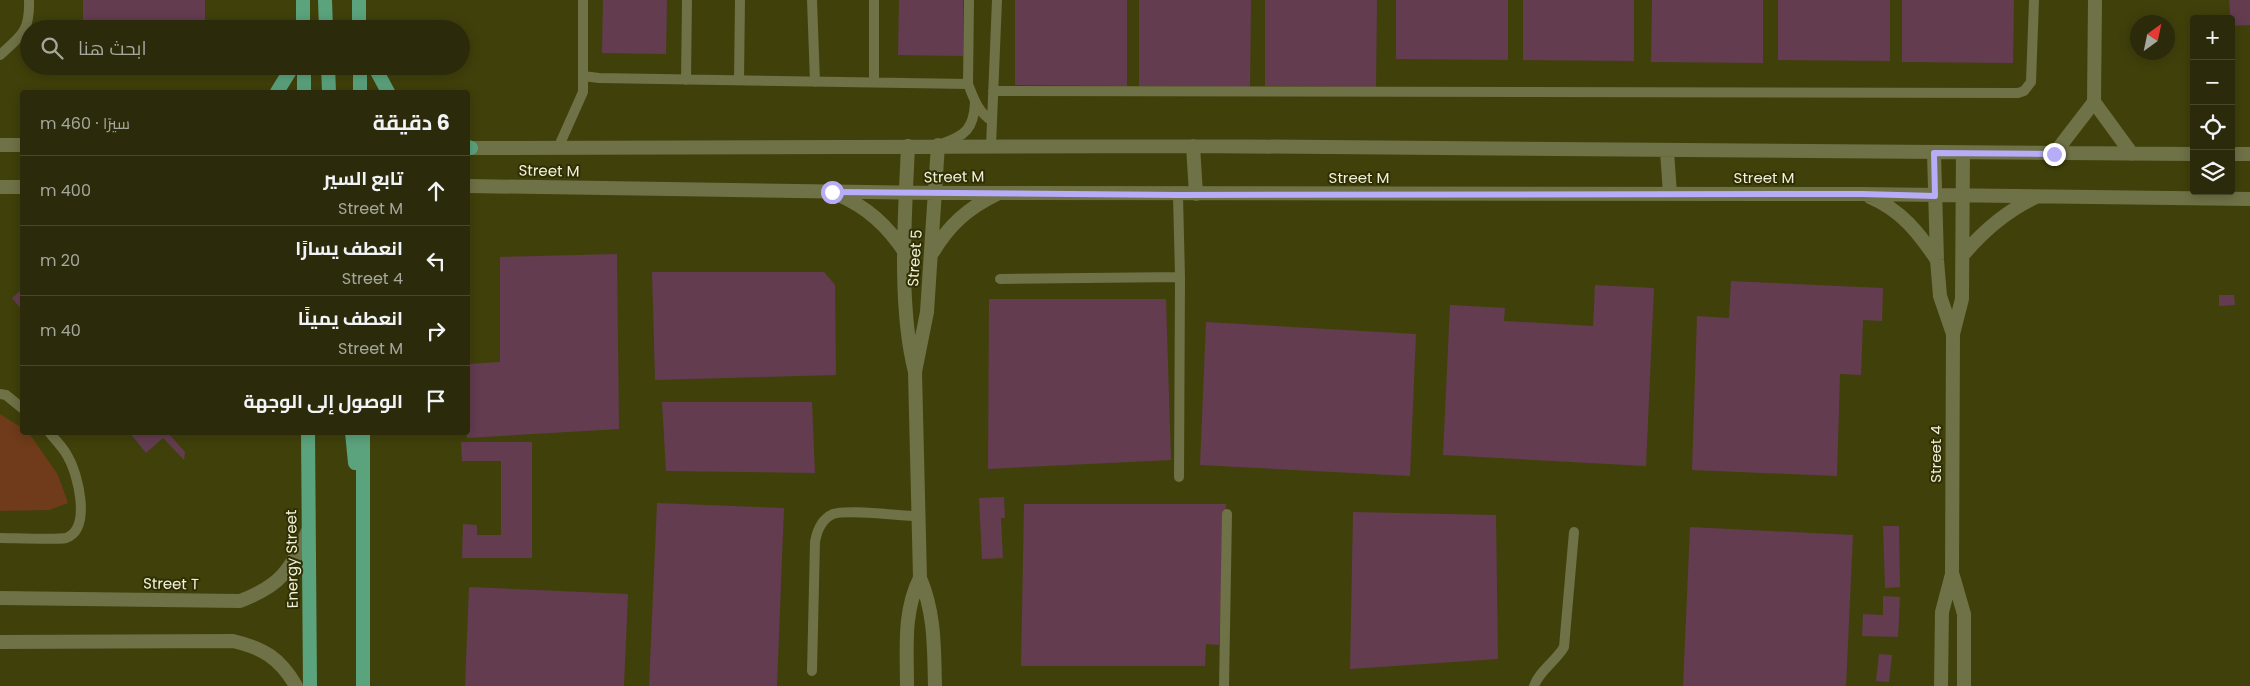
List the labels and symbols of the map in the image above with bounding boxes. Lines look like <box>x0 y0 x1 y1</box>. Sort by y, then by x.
north arrow <box>2130 15 2175 60</box>
route end <box>2043 143 2066 166</box>
street label: Street M <box>518 159 580 182</box>
street label: Street M <box>923 165 985 188</box>
street label: Street M <box>1329 167 1389 188</box>
street label: Street M <box>1734 167 1794 188</box>
route start <box>821 181 844 204</box>
street label: Street 5 <box>902 229 927 287</box>
street label: Street 4 <box>1925 425 1946 483</box>
street label: Energy Street <box>280 509 303 609</box>
street label: Street T <box>143 573 199 594</box>

